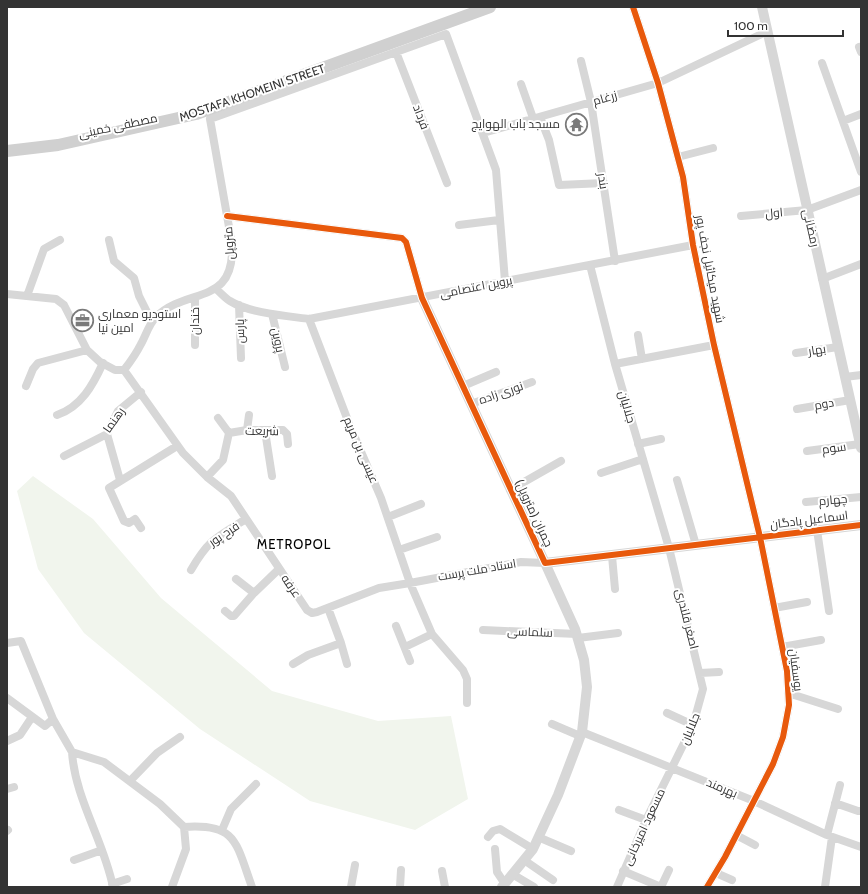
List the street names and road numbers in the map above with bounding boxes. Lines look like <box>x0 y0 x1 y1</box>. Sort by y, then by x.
street label: MOSTAFA KHOMEINI STREET <box>177 60 327 125</box>
street label: زرغام <box>591 87 619 109</box>
street label: فرداد <box>410 102 433 132</box>
street label: مصطفی خمینی <box>77 110 159 141</box>
street label: بندر <box>595 171 612 190</box>
street label: اول <box>764 204 783 221</box>
street label: رمضانی <box>800 207 823 248</box>
street label: شهید میکائیل نجف پور <box>690 212 728 325</box>
street label: متروپل <box>220 226 239 260</box>
street label: پروین اعتصامی <box>438 272 515 303</box>
street label: خندان <box>187 307 202 335</box>
street label: پارس <box>232 318 249 343</box>
street label: پروین <box>267 326 289 355</box>
street label: بهار <box>806 341 827 358</box>
street label: نوری زاده <box>477 378 525 407</box>
street label: جلالیان <box>616 389 639 425</box>
street label: دوم <box>813 394 835 414</box>
street label: رهنما <box>99 404 128 435</box>
street label: عیسی بن مریم <box>340 414 382 486</box>
street label: شریعت <box>245 423 279 438</box>
street label: سوم <box>821 438 847 458</box>
street label: چمران (متروپل) <box>510 477 557 550</box>
street label: چهارم <box>818 491 848 510</box>
street label: اسماعیل پادگان <box>769 507 849 534</box>
street label: فرح پور <box>205 518 243 551</box>
street label: استاد ملت پرست <box>437 555 518 586</box>
street label: عرفه <box>278 571 305 600</box>
street label: اصغر قلندری <box>673 587 702 651</box>
street label: سلماسی <box>507 623 553 640</box>
street label: یوسفیان <box>786 648 807 693</box>
street label: جلالیان <box>676 711 703 747</box>
street label: بهرمند <box>704 774 740 801</box>
street label: مسعود امیرخانی <box>619 786 668 868</box>

